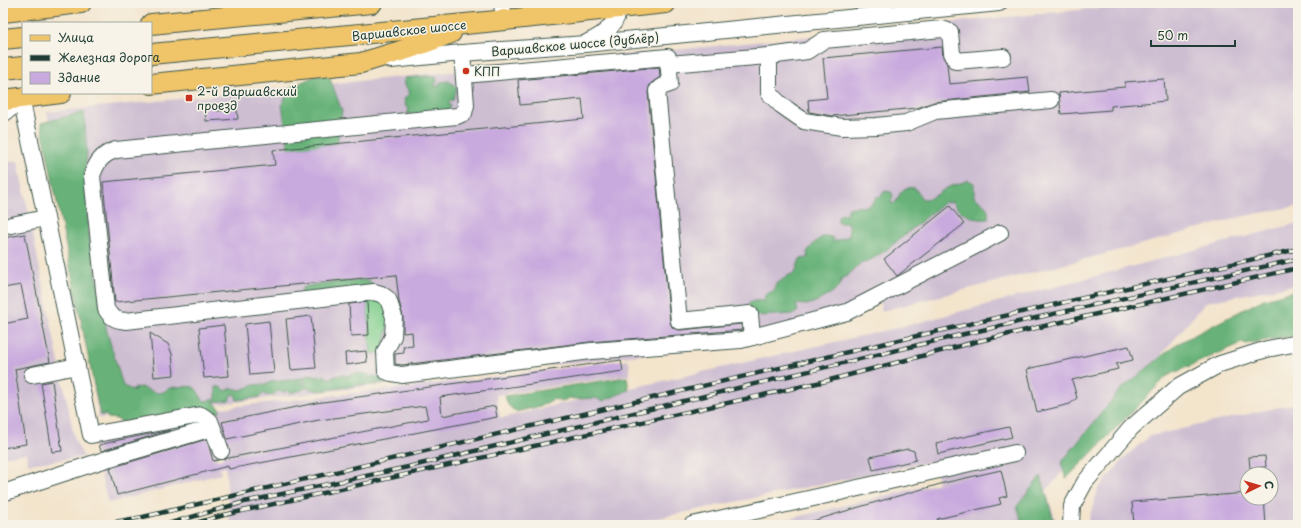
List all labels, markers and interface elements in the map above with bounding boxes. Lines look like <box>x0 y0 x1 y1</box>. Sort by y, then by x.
street label: Варшавское шоссе <box>351 15 467 45</box>
legend <box>22 22 152 94</box>
scale bar <box>1151 22 1235 48</box>
text: 50 m <box>1157 26 1188 44</box>
text: Улица <box>58 28 94 46</box>
street label: Варшавское шоссе (дублёр) <box>490 28 660 60</box>
text: Железная дорога <box>58 48 161 66</box>
place label: КПП <box>474 62 500 80</box>
marker: КПП <box>461 66 471 76</box>
text: Здание <box>58 68 100 86</box>
place label: 2-й Варшавский проезд <box>197 82 297 114</box>
marker: 2-й Варшавский проезд <box>184 93 194 103</box>
north arrow <box>1239 466 1279 506</box>
text: С <box>1261 480 1278 490</box>

